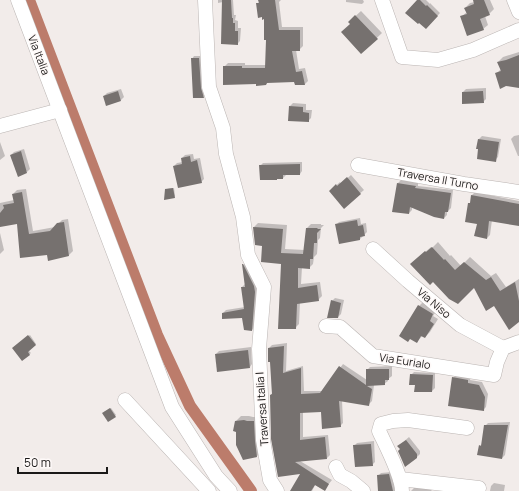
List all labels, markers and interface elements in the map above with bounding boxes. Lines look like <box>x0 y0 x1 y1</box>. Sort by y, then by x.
street label: Via Italia <box>25 33 54 77</box>
street label: Traversa II Turno <box>396 164 480 193</box>
street label: Via Niso <box>414 284 455 321</box>
street label: Via Eurialo <box>378 349 432 372</box>
street label: Traversa Italia I <box>251 371 272 447</box>
scale bar <box>18 449 107 475</box>
text: 50 m <box>24 454 51 471</box>

